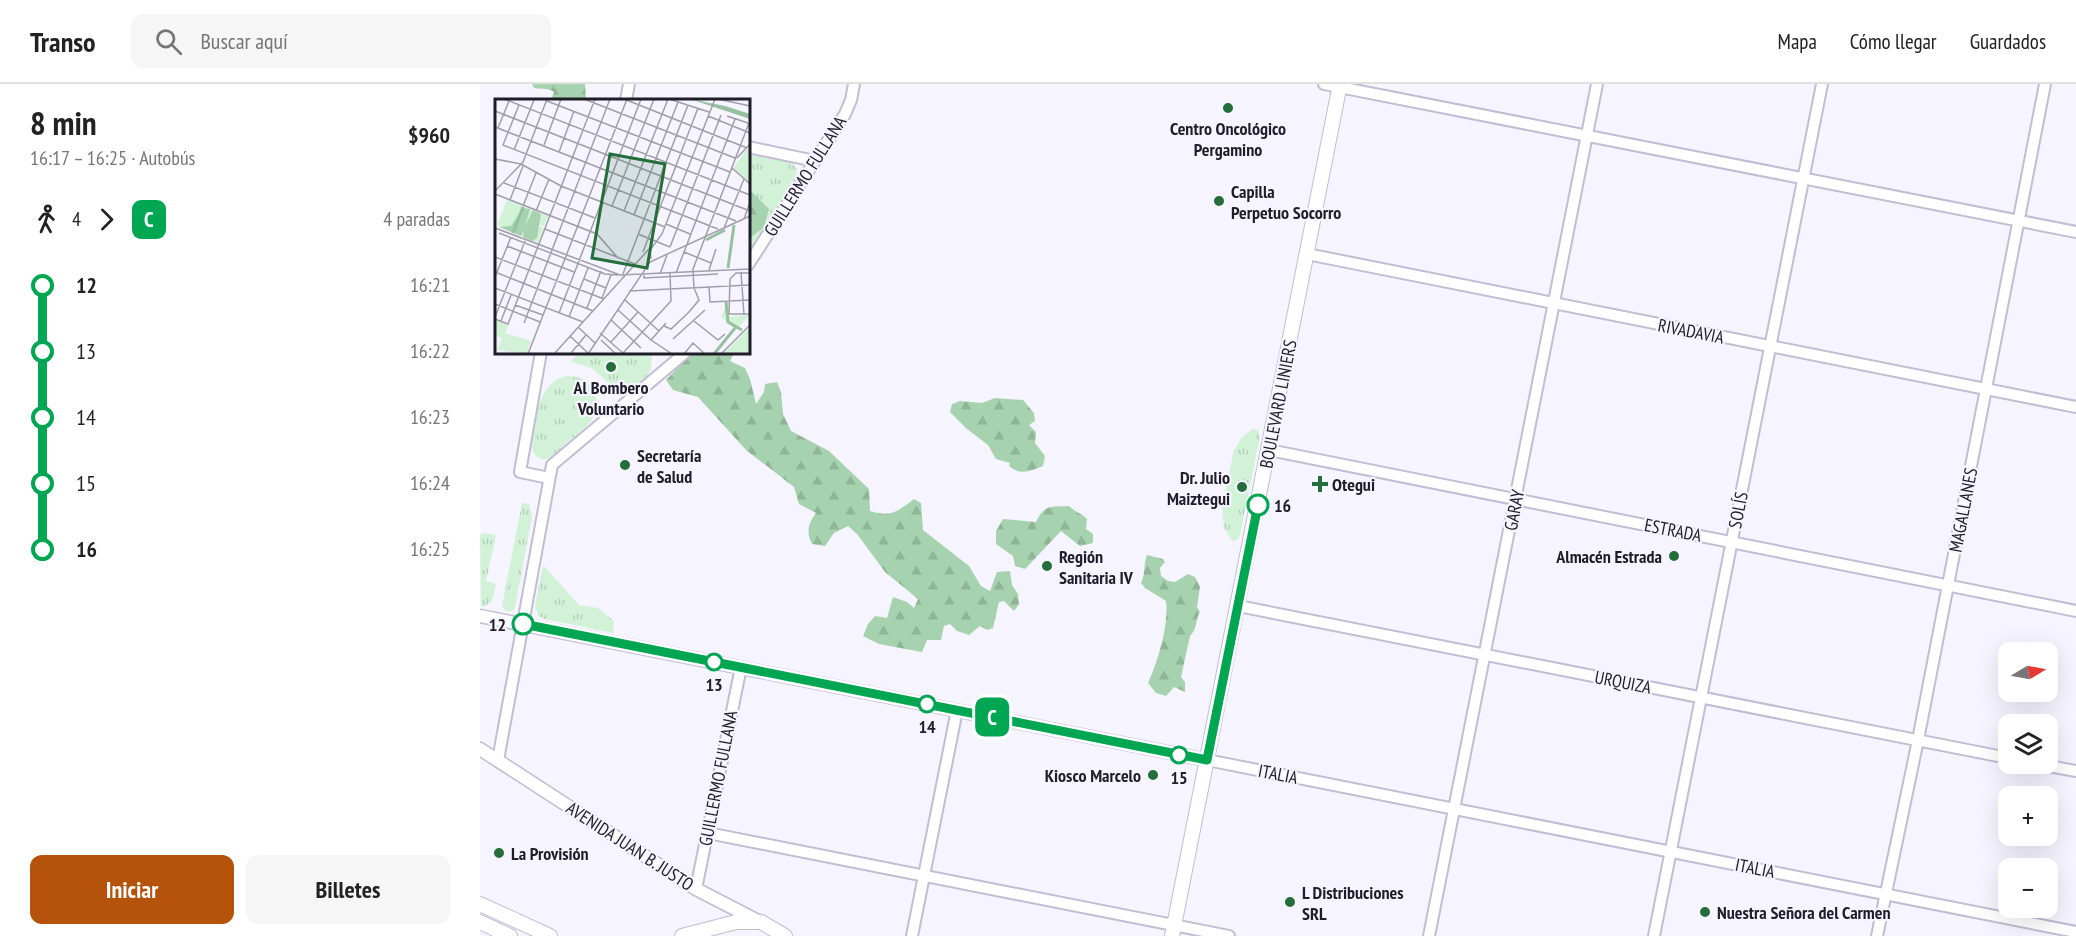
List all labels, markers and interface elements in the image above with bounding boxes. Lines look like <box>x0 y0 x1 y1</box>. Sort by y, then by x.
search box <box>131 14 551 68</box>
text: Transo <box>30 23 95 60</box>
icon: search <box>152 25 185 58</box>
text: Buscar aquí <box>200 27 288 55</box>
text: Mapa <box>1778 28 1817 55</box>
text: Cómo llegar <box>1850 28 1937 55</box>
text: Guardados <box>1970 28 2046 55</box>
inset map <box>495 99 750 354</box>
text: 8 min <box>30 101 97 144</box>
marker: Centro Oncológico Pergamino <box>1221 101 1235 115</box>
street label: GUILLERMO FULLANA <box>759 111 851 240</box>
place label: Centro Oncológico Pergamino <box>1170 117 1286 161</box>
text: $960 <box>408 121 450 149</box>
text: 16:17 – 16:25 · Autobús <box>30 145 195 171</box>
place label: Capilla Perpetuo Socorro <box>1231 180 1341 224</box>
marker: Capilla Perpetuo Socorro <box>1212 194 1226 208</box>
icon: walk <box>30 203 63 236</box>
icon: forward <box>90 203 123 236</box>
text: 4 <box>72 206 81 232</box>
text: C <box>144 206 154 233</box>
text: 4 paradas <box>383 206 450 232</box>
text: 12 <box>76 271 97 299</box>
text: 16:21 <box>410 272 450 298</box>
street label: RIVADAVIA <box>1656 313 1727 349</box>
text: 13 <box>76 337 96 365</box>
street label: BOULEVARD LINIERS <box>1254 337 1302 470</box>
text: 16:22 <box>410 338 450 364</box>
marker: Al Bombero Voluntario <box>604 360 618 374</box>
place label: Al Bombero Voluntario <box>573 376 648 420</box>
text: 14 <box>76 403 96 431</box>
text: 16:23 <box>410 404 450 430</box>
place label: Secretaría de Salud <box>637 444 701 488</box>
marker: Secretaría de Salud <box>618 458 632 472</box>
street label: MAGALLANES <box>1944 465 1983 554</box>
place label: Dr. Julio Maiztegui <box>1167 466 1230 510</box>
text: 15 <box>76 469 96 497</box>
text: 16:24 <box>410 470 450 496</box>
place label: Otegui <box>1332 473 1375 496</box>
marker: Otegui <box>1313 477 1327 491</box>
marker: Dr. Julio Maiztegui <box>1235 480 1249 494</box>
street label: GARAY <box>1499 487 1529 532</box>
street label: SOLÍS <box>1723 489 1753 530</box>
marker: 16 <box>1247 494 1269 516</box>
place label: 16 <box>1274 494 1291 517</box>
street label: ESTRADA <box>1642 513 1704 547</box>
text: 16 <box>76 535 97 563</box>
text: 16:25 <box>410 536 450 562</box>
place label: Región Sanitaria IV <box>1059 545 1134 589</box>
place label: Almacén Estrada <box>1555 545 1662 568</box>
marker: Almacén Estrada <box>1667 549 1681 563</box>
marker: Región Sanitaria IV <box>1040 559 1054 573</box>
place label: 12 <box>489 613 506 636</box>
marker: 12 <box>512 613 534 635</box>
north arrow <box>1998 642 2058 702</box>
map controls <box>1998 642 2058 918</box>
marker: 13 <box>705 653 723 671</box>
street label: URQUIZA <box>1593 665 1654 699</box>
place label: 13 <box>705 673 723 696</box>
marker: 14 <box>918 695 936 713</box>
line badge: C <box>972 698 1012 736</box>
text: C <box>987 704 997 731</box>
street label: GUILLERMO FULLANA <box>694 708 742 848</box>
button: layers <box>1998 714 2058 774</box>
place label: 14 <box>918 715 936 738</box>
marker: 15 <box>1170 746 1188 764</box>
street label: ITALIA <box>1256 759 1300 789</box>
place label: Kiosco Marcelo <box>1045 764 1141 787</box>
place label: 15 <box>1170 766 1188 789</box>
marker: Kiosco Marcelo <box>1146 768 1160 782</box>
button: + <box>1998 786 2058 846</box>
street label: AVENIDA JUAN B. JUSTO <box>562 796 698 896</box>
place label: La Provisión <box>511 842 589 865</box>
marker: La Provisión <box>492 846 506 860</box>
street label: ITALIA <box>1733 853 1777 883</box>
button: Iniciar <box>30 855 234 924</box>
button: Billetes <box>246 855 450 924</box>
button: − <box>1998 858 2058 918</box>
place label: L Distribuciones SRL <box>1302 881 1404 925</box>
marker: L Distribuciones SRL <box>1283 895 1297 909</box>
place label: Nuestra Señora del Carmen <box>1717 901 1891 924</box>
marker: Nuestra Señora del Carmen <box>1698 905 1712 919</box>

